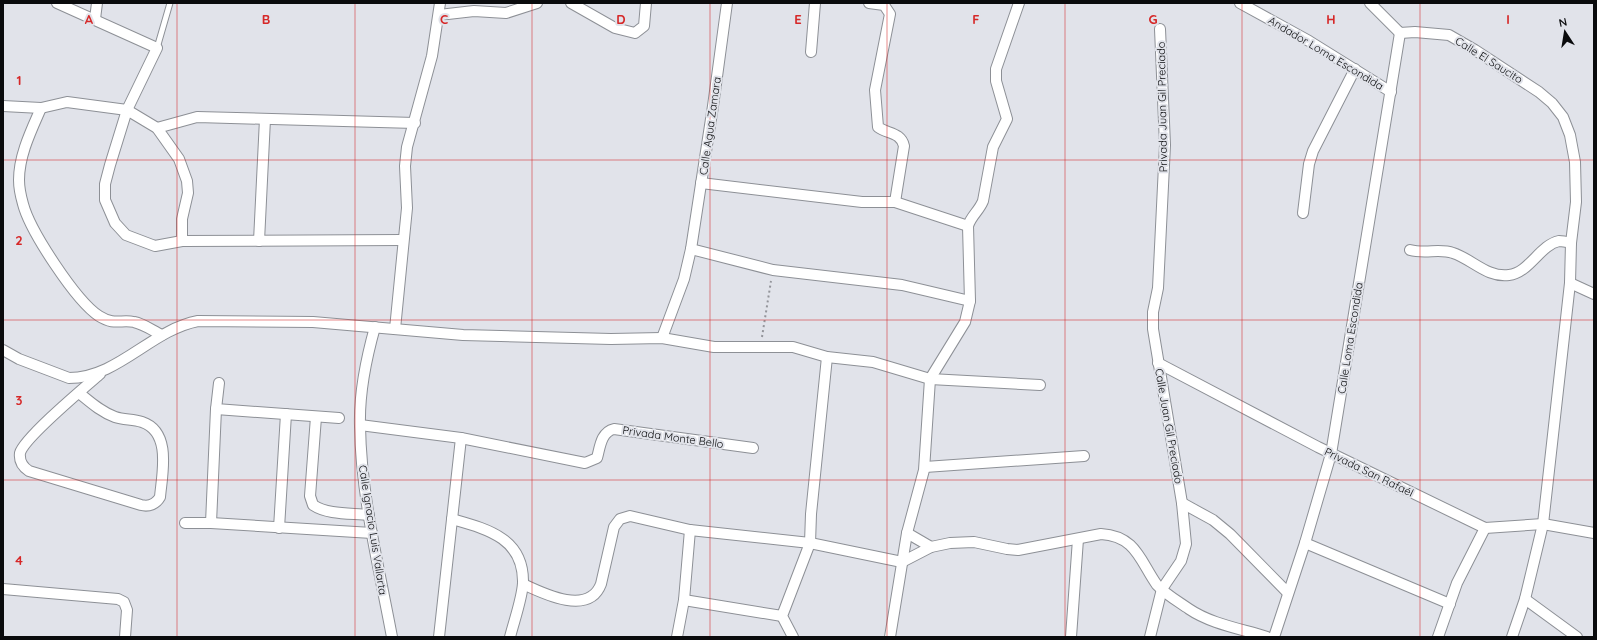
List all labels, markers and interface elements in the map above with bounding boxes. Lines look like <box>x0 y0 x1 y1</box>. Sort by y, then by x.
text: A <box>85 11 94 27</box>
text: B <box>262 11 270 27</box>
text: C <box>440 11 448 27</box>
text: D <box>616 11 626 27</box>
text: E <box>794 11 802 27</box>
text: F <box>972 11 980 27</box>
text: G <box>1148 11 1158 27</box>
text: H <box>1326 11 1336 27</box>
text: I <box>1506 11 1510 27</box>
north arrow <box>1545 12 1585 52</box>
street label: Andador Loma Escondida <box>1266 13 1386 93</box>
text: N <box>1558 15 1568 30</box>
street label: Calle El Saucito <box>1453 34 1526 87</box>
street label: Privada Juan Gil Preciado <box>1154 41 1170 173</box>
text: 1 <box>16 72 22 88</box>
street label: Calle Agua Zamara <box>696 76 724 176</box>
text: 2 <box>15 232 23 248</box>
street label: Calle Loma Escondida <box>1334 281 1366 395</box>
street label: Calle Juan Gil Preciado <box>1152 367 1186 485</box>
text: 3 <box>16 392 23 408</box>
street label: Privada Monte Bello <box>622 423 725 451</box>
street label: Privada San Rafaél <box>1322 444 1416 500</box>
street label: Calle Ignacio Luis Vallarta <box>356 464 390 596</box>
text: 4 <box>15 552 23 568</box>

